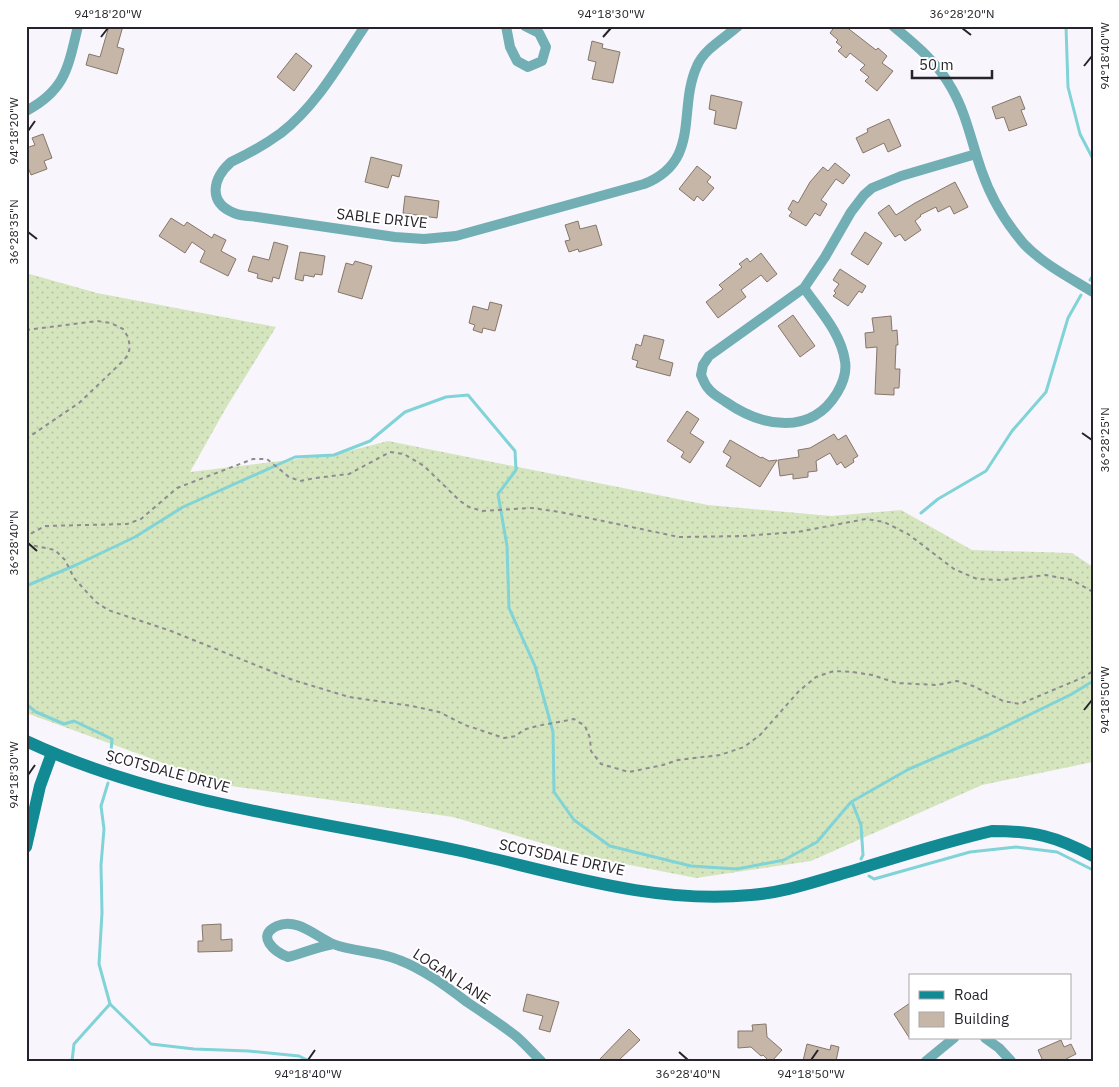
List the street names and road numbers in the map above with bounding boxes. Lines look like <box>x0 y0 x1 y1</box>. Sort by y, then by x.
street label: SABLE DRIVE <box>336 204 428 232</box>
street label: SCOTSDALE DRIVE <box>104 745 232 797</box>
street label: SCOTSDALE DRIVE <box>497 834 627 880</box>
street label: LOGAN LANE <box>410 944 494 1008</box>

